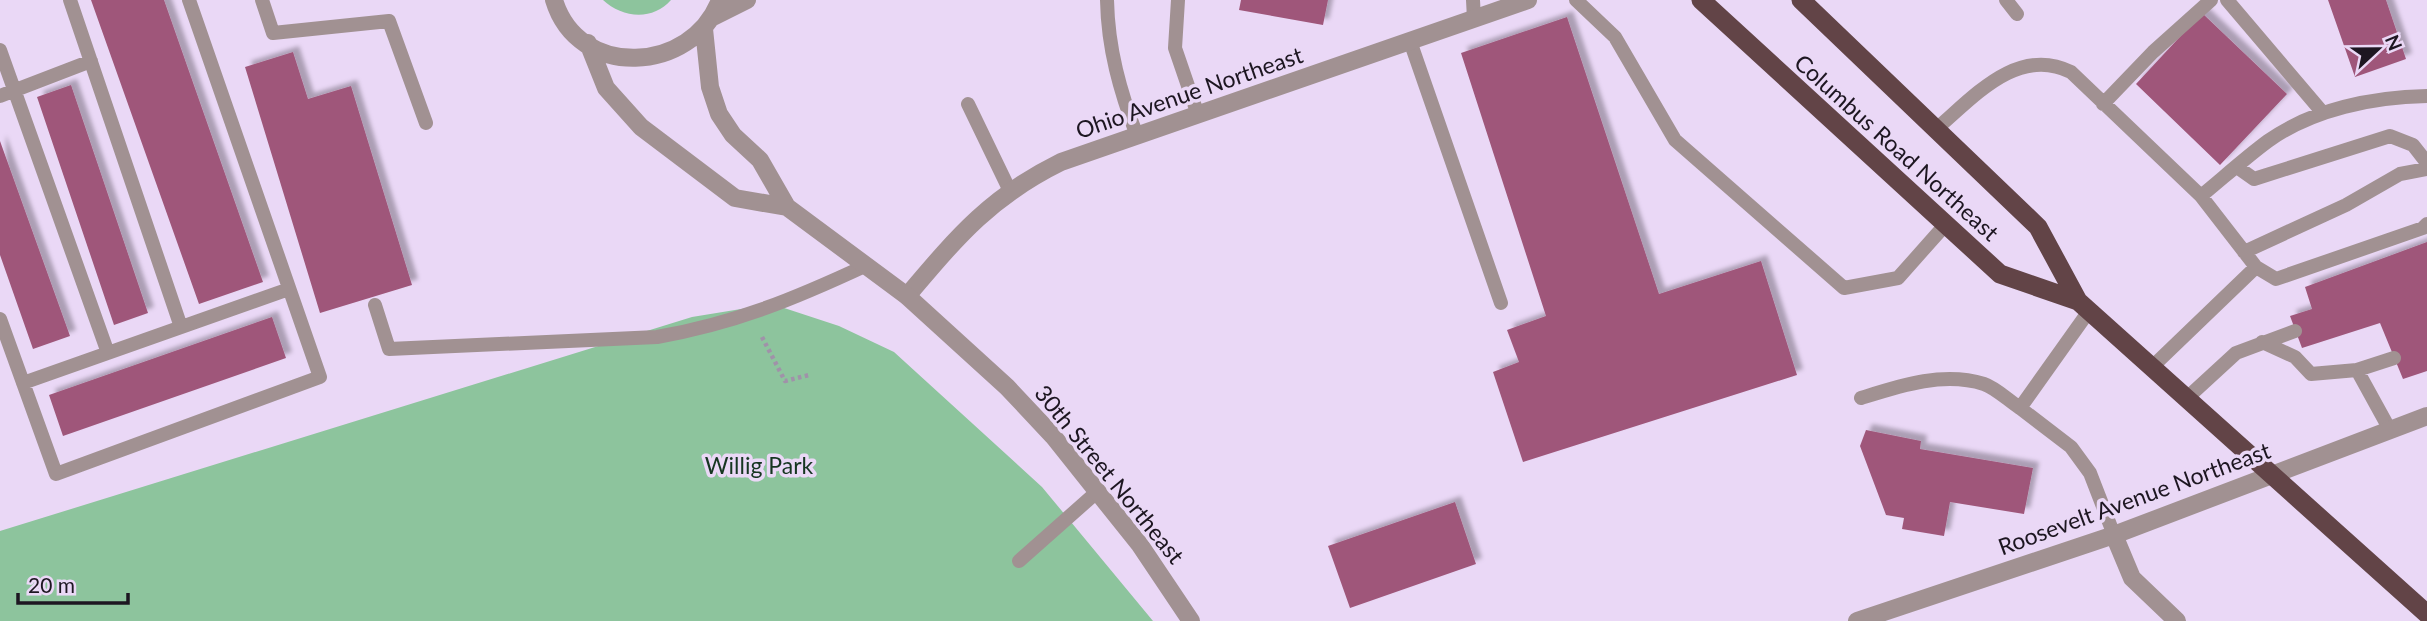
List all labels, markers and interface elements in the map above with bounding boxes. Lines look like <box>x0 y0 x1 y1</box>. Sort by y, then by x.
north arrow <box>2343 14 2413 84</box>
text: N <box>2381 31 2408 54</box>
street label: Ohio Avenue Northeast <box>1072 40 1307 144</box>
street label: Columbus Road Northeast <box>1789 48 2005 247</box>
street label: 30th Street Northeast <box>1029 379 1191 569</box>
street label: Roosevelt Avenue Northeast <box>1994 435 2275 560</box>
park label: Willig Park <box>705 451 814 479</box>
scale bar <box>18 562 128 606</box>
text: 20 m <box>28 572 75 597</box>

